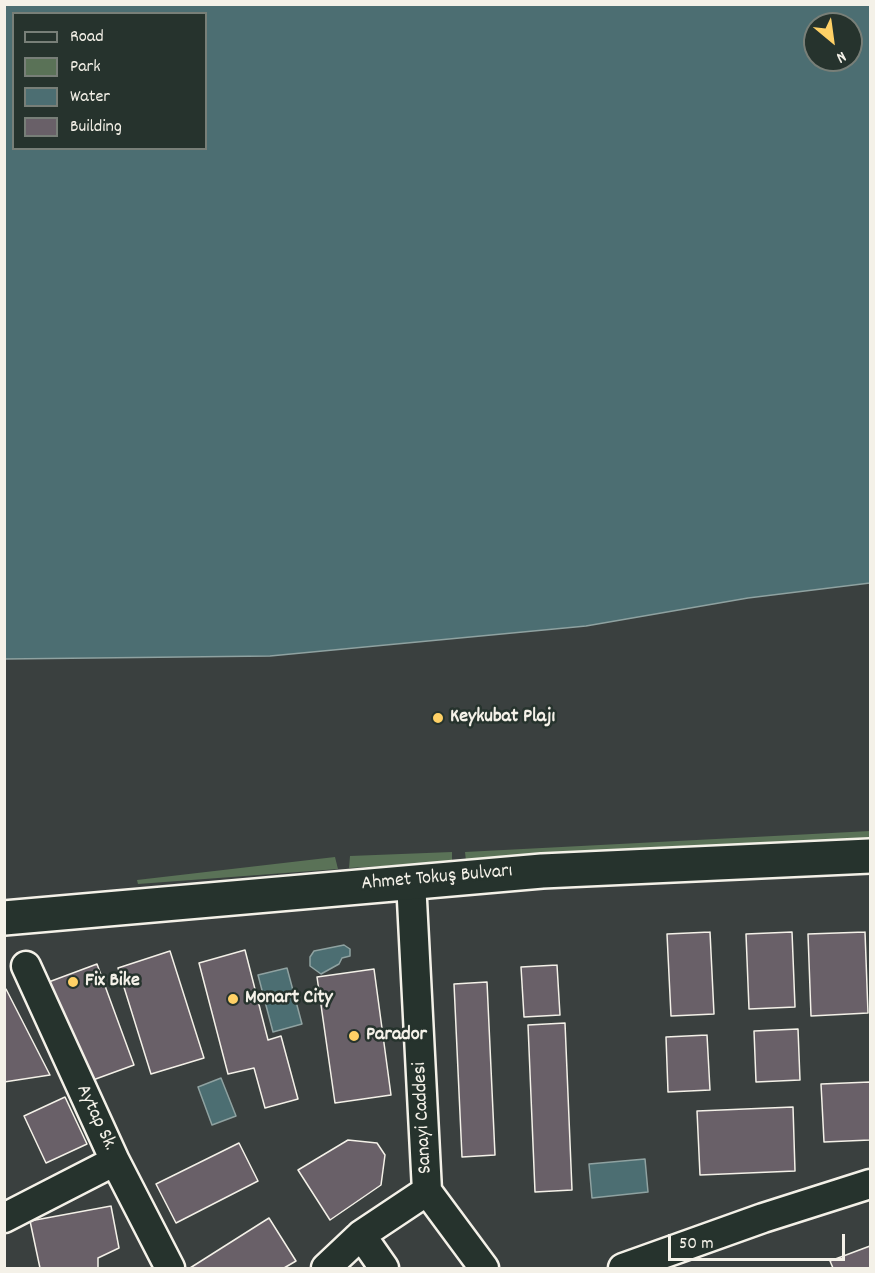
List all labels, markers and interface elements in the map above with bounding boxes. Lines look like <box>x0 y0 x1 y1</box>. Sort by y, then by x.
legend <box>12 12 207 150</box>
north arrow <box>803 12 863 72</box>
text: Road <box>70 25 104 50</box>
text: N <box>832 44 850 68</box>
text: Park <box>70 55 101 80</box>
text: Water <box>70 85 110 110</box>
text: Building <box>70 115 122 140</box>
place label: Keykubat Plajı <box>450 706 555 730</box>
marker: Keykubat Plajı <box>431 711 445 725</box>
street label: Ahmet Tokuş Bulvarı <box>361 860 513 898</box>
place label: Fix Bike <box>85 970 140 994</box>
marker: Fix Bike <box>66 975 80 989</box>
place label: Monart City <box>245 987 333 1011</box>
marker: Monart City <box>226 992 240 1006</box>
place label: Parador <box>366 1024 427 1048</box>
marker: Parador <box>347 1029 361 1043</box>
street label: Sanayi Caddesi <box>409 1061 439 1175</box>
street label: Aytap Sk. <box>69 1081 121 1155</box>
scale bar <box>671 1222 848 1260</box>
text: 50 m <box>679 1232 714 1257</box>

